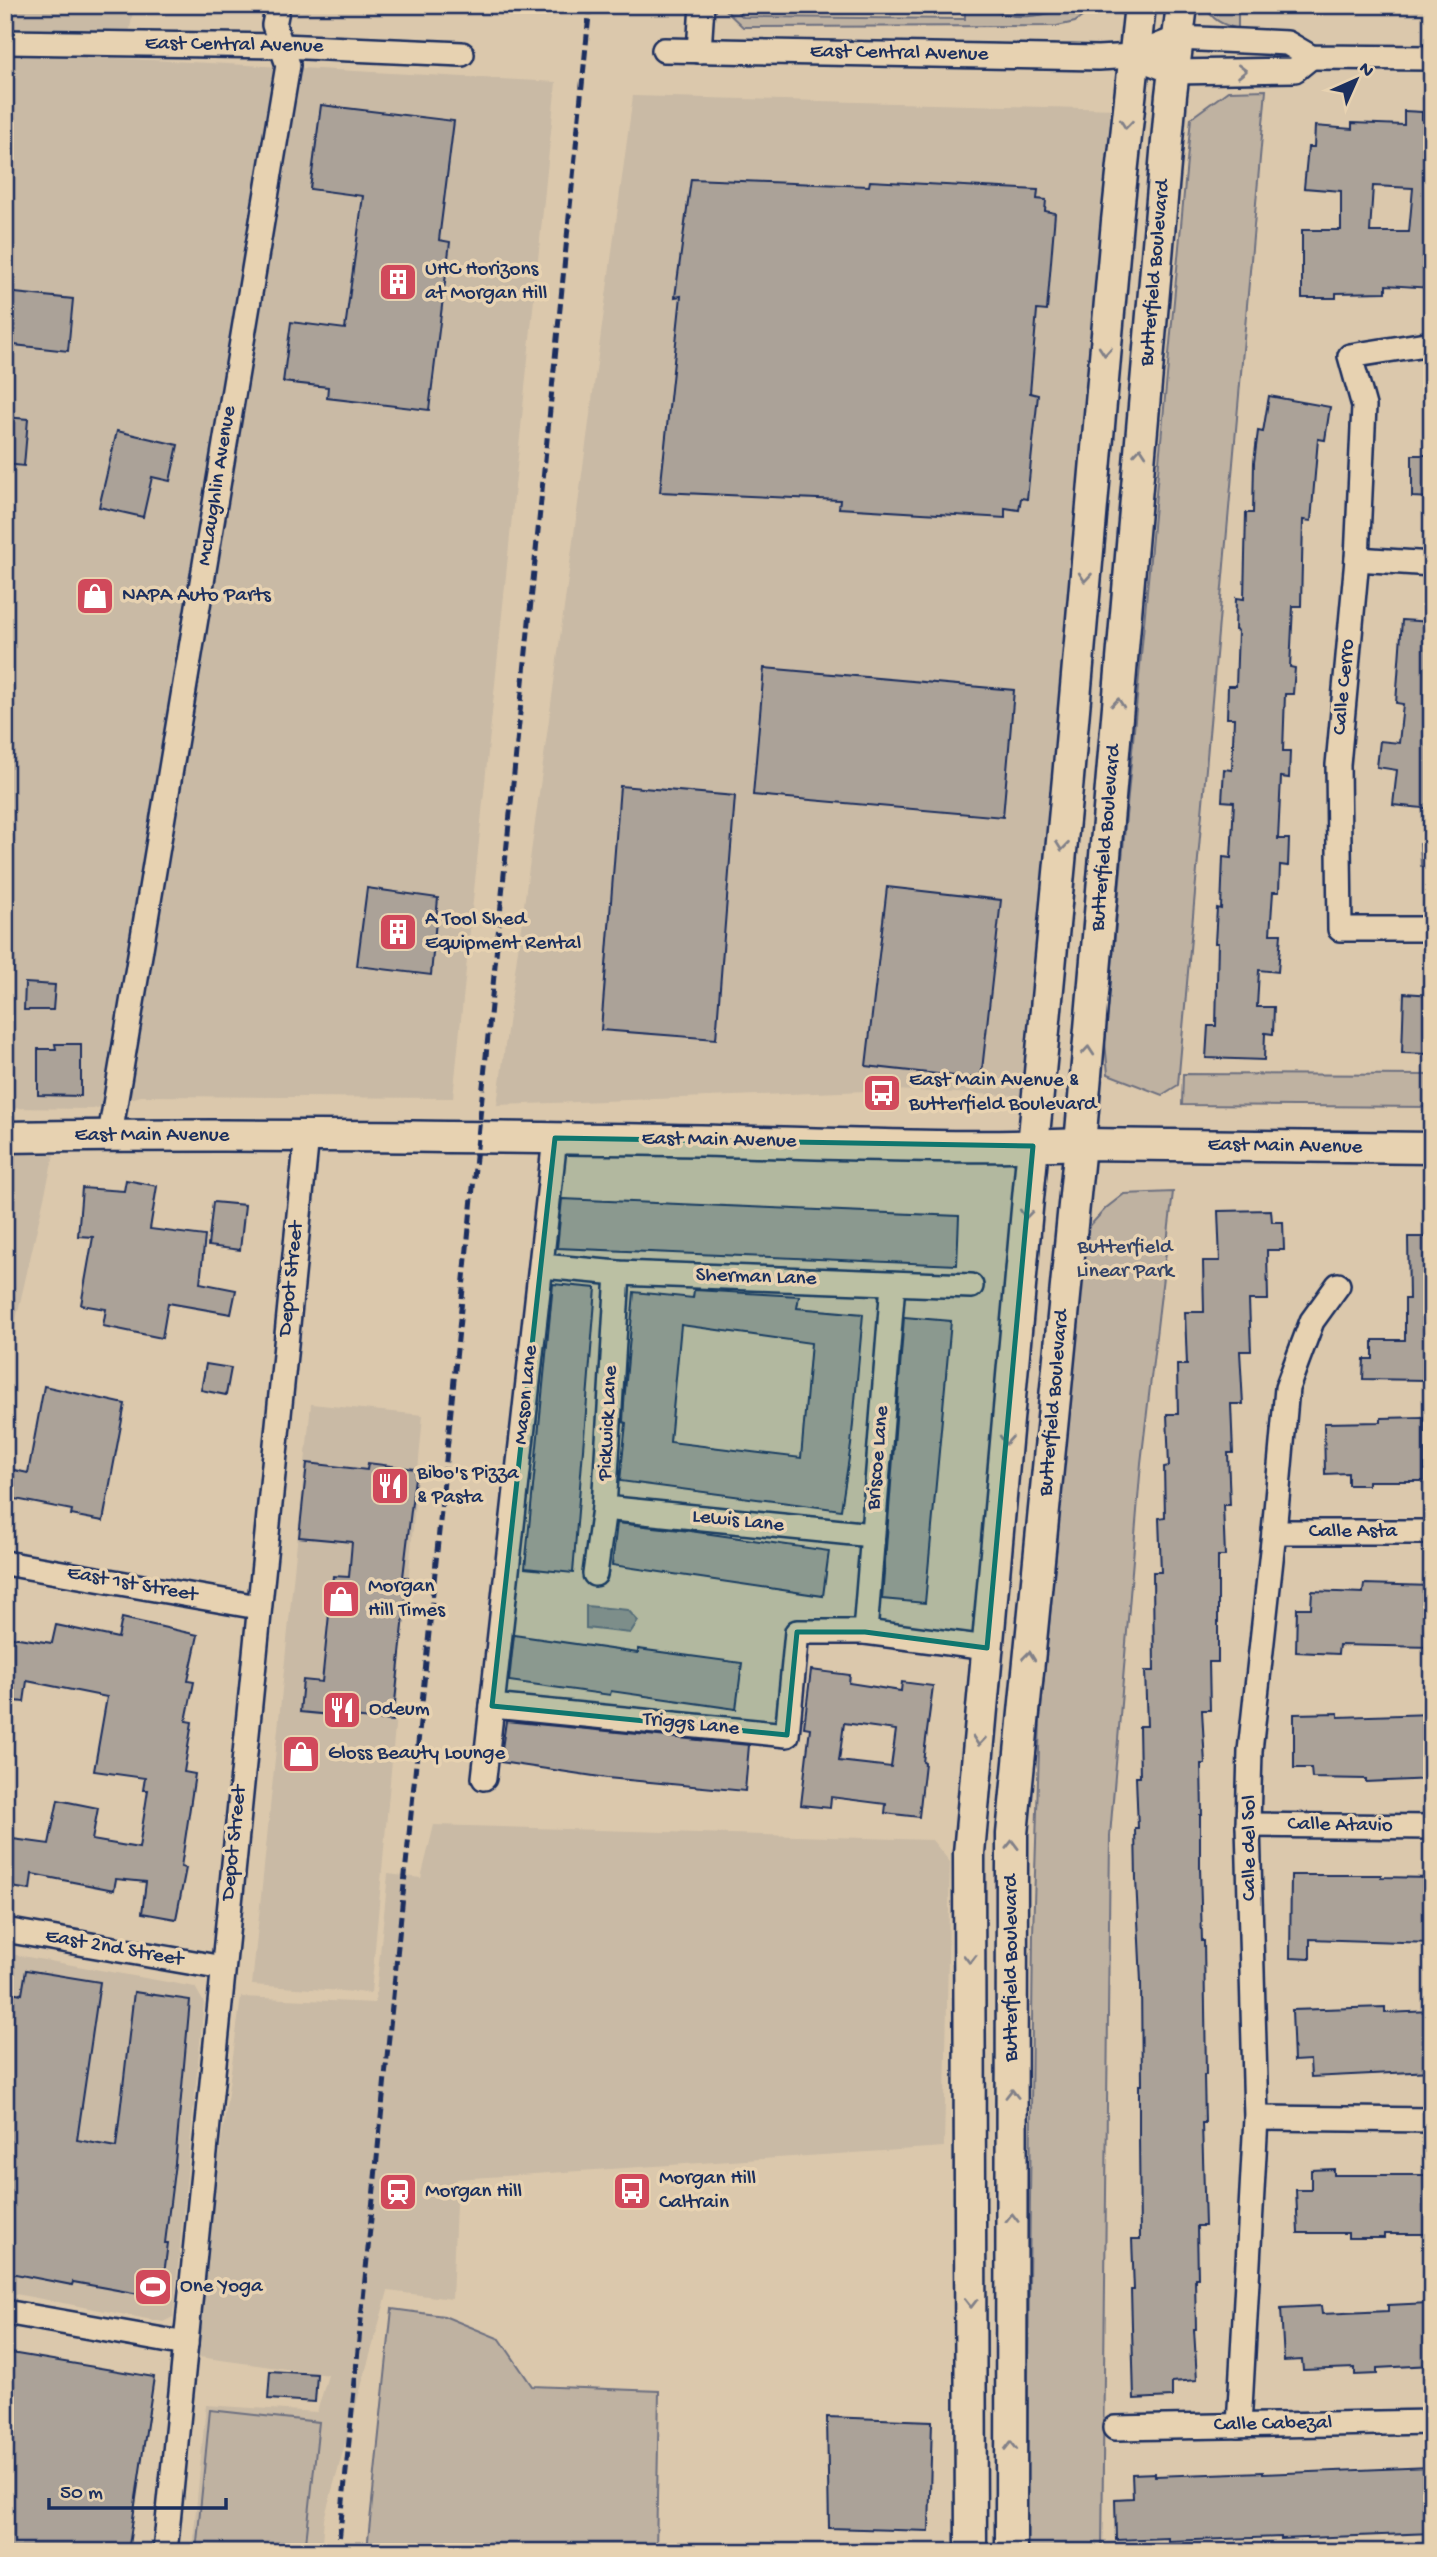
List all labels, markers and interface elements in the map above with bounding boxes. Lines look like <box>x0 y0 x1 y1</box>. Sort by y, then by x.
street label: East Central Avenue <box>144 32 325 60</box>
street label: East Central Avenue <box>809 40 990 68</box>
north arrow <box>1322 46 1392 116</box>
text: N <box>1353 58 1378 83</box>
one-way arrow <box>1237 63 1248 78</box>
one-way arrow <box>1119 119 1134 130</box>
street label: Butterfield Boulevard <box>1135 177 1177 368</box>
place label: UHC Horizons at Morgan Hill <box>425 258 547 307</box>
building icon: UHC Horizons at Morgan Hill <box>377 261 419 303</box>
one-way arrow <box>1098 345 1113 356</box>
street label: McLaughlin Avenue <box>193 403 243 568</box>
one-way arrow <box>1132 447 1147 458</box>
one-way arrow <box>1078 572 1093 583</box>
shop icon: NAPA Auto Parts <box>74 575 116 617</box>
place label: NAPA Auto Parts <box>122 584 272 609</box>
street label: Calle Cerro <box>1328 638 1362 736</box>
one-way arrow <box>1110 697 1125 708</box>
street label: Butterfield Boulevard <box>1086 742 1128 933</box>
one-way arrow <box>1055 840 1070 851</box>
place label: A Tool Shed Equipment Rental <box>425 908 581 957</box>
building icon: A Tool Shed Equipment Rental <box>377 911 419 953</box>
one-way arrow <box>1080 1046 1095 1057</box>
place label: East Main Avenue & Butterfield Boulevard <box>908 1069 1098 1118</box>
bus stop icon: East Main Avenue & Butterfield Boulevard <box>861 1072 903 1114</box>
street label: East Main Avenue <box>75 1124 231 1149</box>
street label: East Main Avenue <box>641 1127 798 1155</box>
street label: East Main Avenue <box>1207 1133 1364 1161</box>
one-way arrow <box>1019 1208 1034 1220</box>
street label: Depot Street <box>273 1218 311 1340</box>
park label: Butterfield Linear Park <box>1076 1236 1176 1285</box>
street label: Sherman Lane <box>695 1263 818 1293</box>
street label: Butterfield Boulevard <box>1034 1307 1076 1498</box>
street label: Mason Lane <box>509 1343 545 1446</box>
street label: Pickwick Lane <box>593 1364 625 1482</box>
street label: Briscoe Lane <box>862 1404 896 1512</box>
one-way arrow <box>998 1435 1013 1446</box>
place label: Bibo's Pizza & Pasta <box>416 1462 520 1511</box>
restaurant icon: Bibo's Pizza & Pasta <box>369 1465 411 1507</box>
street label: Lewis Lane <box>691 1505 786 1539</box>
street label: Calle Asta <box>1309 1520 1399 1545</box>
street label: East 1st Street <box>65 1561 201 1609</box>
place label: Morgan Hill Times <box>368 1575 446 1624</box>
shop icon: Morgan Hill Times <box>320 1578 362 1620</box>
one-way arrow <box>1021 1651 1036 1662</box>
restaurant icon: Odeum <box>321 1689 363 1731</box>
place label: Odeum <box>369 1698 430 1723</box>
street label: Triggs Lane <box>641 1707 742 1743</box>
shop icon: Gloss Beauty Lounge <box>280 1733 322 1775</box>
one-way arrow <box>972 1736 987 1747</box>
place label: Gloss Beauty Lounge <box>328 1742 507 1767</box>
street label: Depot Street <box>216 1782 254 1904</box>
street label: Calle del Sol <box>1238 1795 1263 1901</box>
street label: Calle Atavio <box>1287 1813 1393 1839</box>
one-way arrow <box>1005 1839 1020 1850</box>
street label: Butterfield Boulevard <box>1000 1873 1025 2063</box>
street label: East 2nd Street <box>43 1925 187 1974</box>
one-way arrow <box>962 1954 978 1964</box>
one-way arrow <box>1004 2088 1020 2099</box>
place label: Morgan Hill Caltrain <box>659 2167 756 2216</box>
bus stop icon: Morgan Hill Caltrain <box>611 2170 653 2212</box>
station icon: Morgan Hill <box>377 2171 419 2213</box>
place label: Morgan Hill <box>425 2180 522 2205</box>
one-way arrow <box>1004 2213 1020 2223</box>
sports icon: One Yoga <box>132 2266 174 2308</box>
place label: One Yoga <box>180 2275 264 2300</box>
one-way arrow <box>963 2299 979 2309</box>
street label: Calle Cabezal <box>1213 2411 1333 2439</box>
one-way arrow <box>1003 2440 1019 2451</box>
scale bar <box>49 2466 226 2510</box>
text: 50 m <box>60 2482 103 2507</box>

